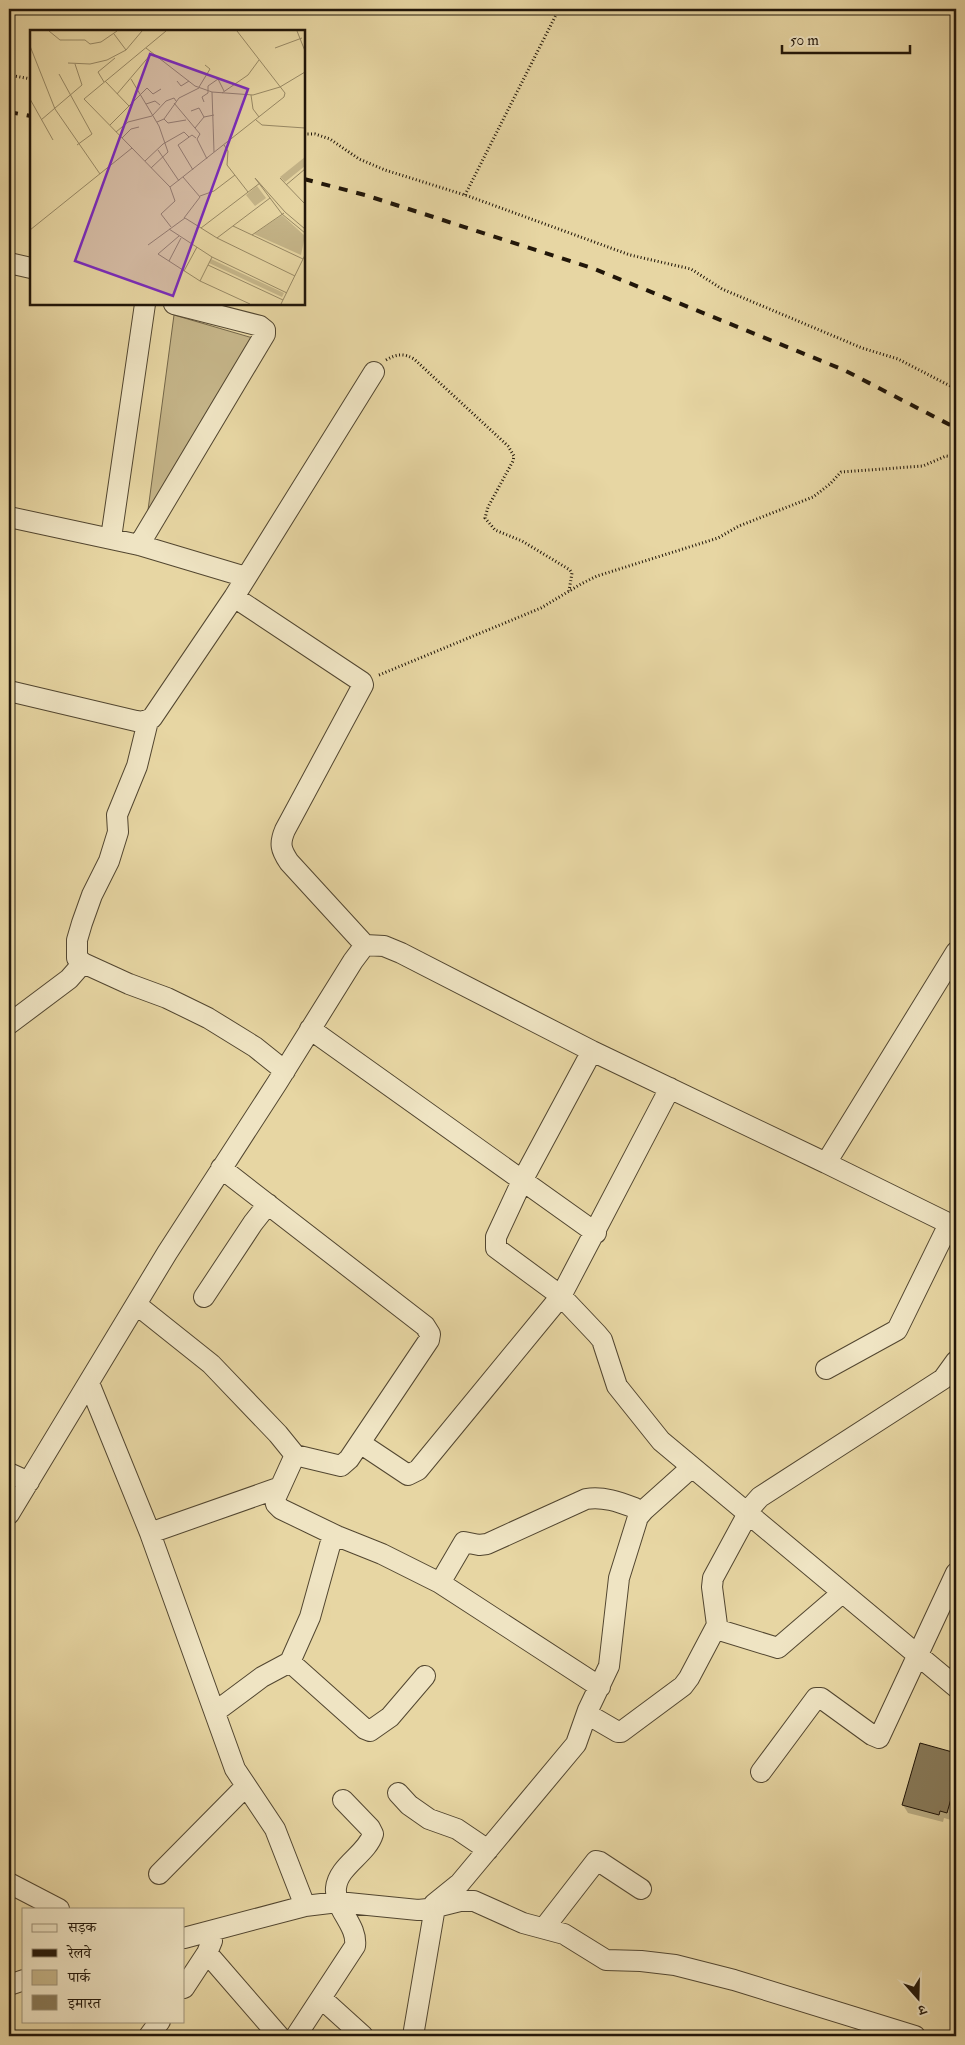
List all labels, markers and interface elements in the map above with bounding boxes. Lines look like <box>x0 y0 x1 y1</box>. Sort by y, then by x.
scale bar <box>782 22 910 54</box>
inset map <box>30 30 305 305</box>
text: 50 m <box>790 31 819 50</box>
legend <box>22 1908 185 2022</box>
text: सड़क <box>67 1918 97 1937</box>
text: रेलवे <box>66 1944 92 1963</box>
text: पार्क <box>67 1968 91 1987</box>
north arrow <box>892 1972 942 2022</box>
text: इमारत <box>67 1994 102 2013</box>
text: उ <box>915 2000 929 2019</box>

